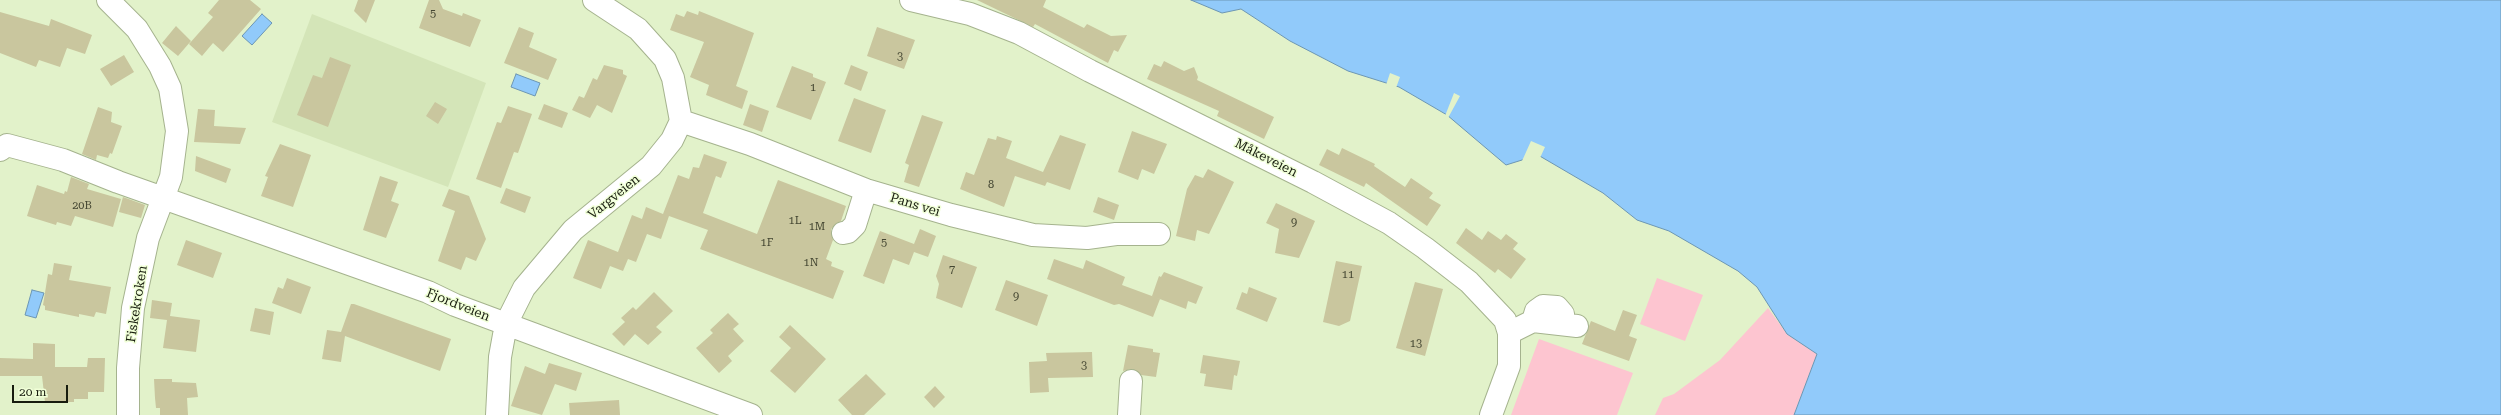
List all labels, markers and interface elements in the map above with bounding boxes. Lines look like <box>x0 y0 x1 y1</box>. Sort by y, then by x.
house number: 5 <box>430 7 436 21</box>
house number: 3 <box>897 50 903 64</box>
house number: 1 <box>810 81 816 95</box>
street label: Måkeveien <box>1232 136 1300 180</box>
street label: Vargveien <box>585 171 643 223</box>
house number: 8 <box>988 178 994 192</box>
street label: Pans vei <box>888 190 942 220</box>
house number: 20B <box>72 199 92 213</box>
house number: 1L <box>789 214 801 228</box>
house number: 9 <box>1291 216 1297 230</box>
house number: 1M <box>809 220 825 234</box>
house number: 1F <box>761 236 773 250</box>
house number: 5 <box>881 236 887 250</box>
house number: 1N <box>804 256 818 270</box>
house number: 7 <box>949 263 955 277</box>
street label: Fiskekroken <box>123 264 151 344</box>
house number: 11 <box>1342 268 1354 282</box>
street label: Fjordveien <box>424 285 492 325</box>
house number: 9 <box>1013 290 1019 304</box>
house number: 13 <box>1410 337 1422 351</box>
house number: 3 <box>1081 359 1087 373</box>
scale bar <box>14 377 70 403</box>
text: 20 m <box>19 385 46 399</box>

